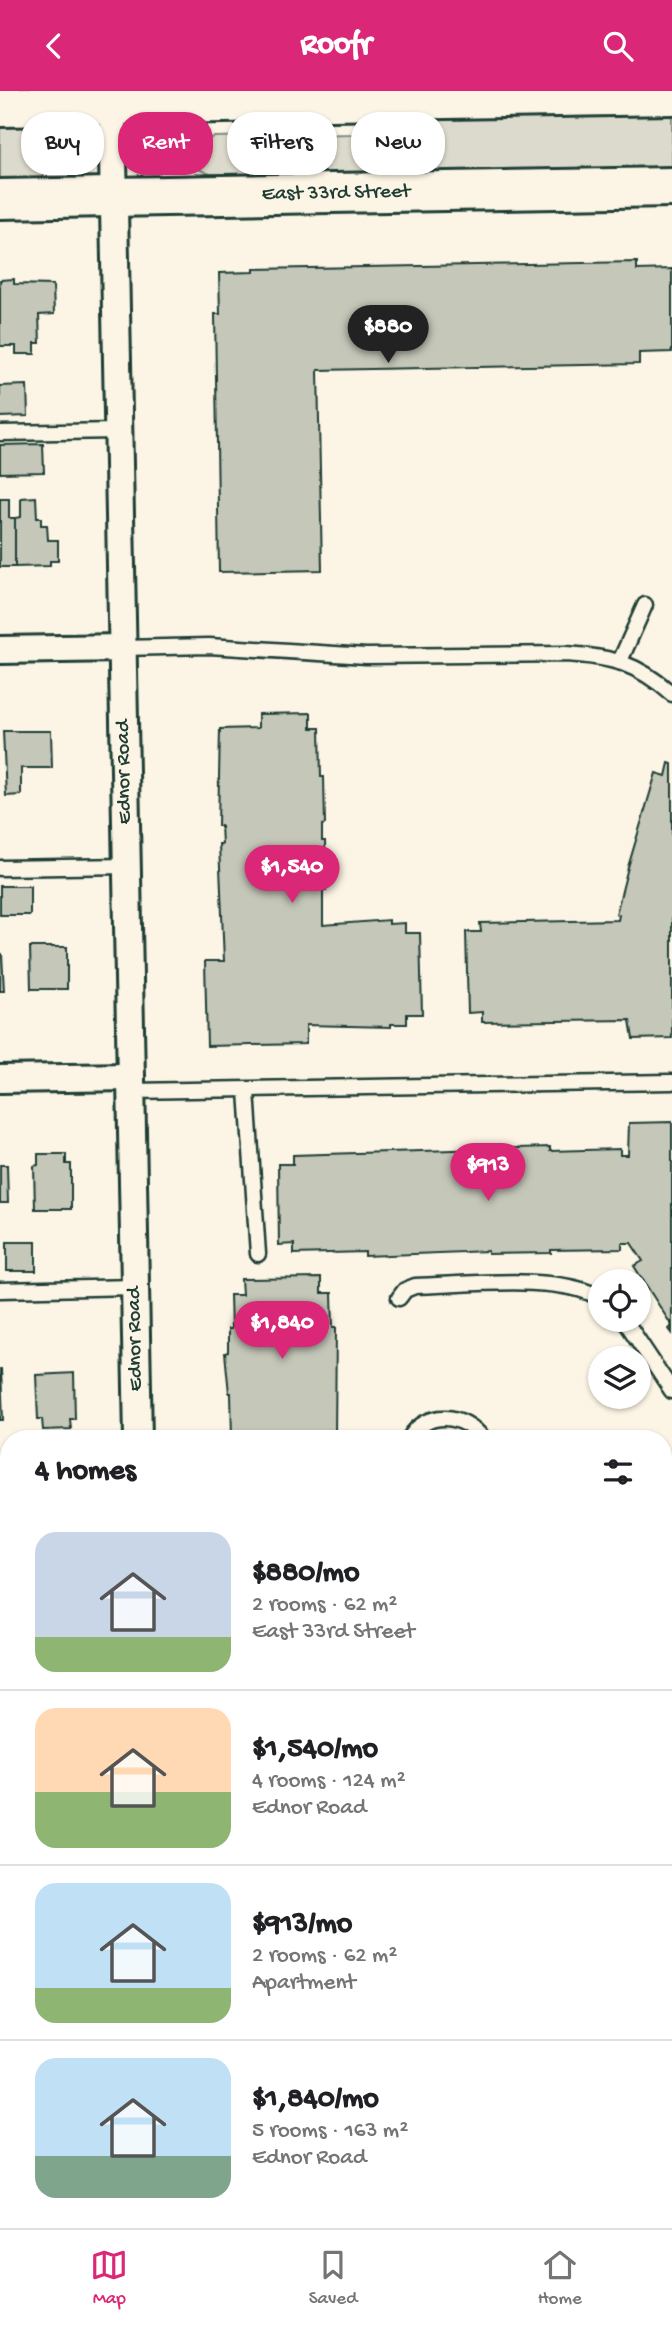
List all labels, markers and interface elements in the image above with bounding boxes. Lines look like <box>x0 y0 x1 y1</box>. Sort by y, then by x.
icon: back <box>35 27 73 65</box>
text: Roofr <box>300 27 372 65</box>
icon: search <box>599 27 637 65</box>
chip: Buy <box>21 112 104 175</box>
chip: Rent <box>118 112 213 175</box>
chip: Filters <box>227 112 337 175</box>
chip: New <box>351 112 445 175</box>
street label: East 33rd Street <box>262 180 413 208</box>
pin: $880 <box>347 306 429 365</box>
text: $880 <box>364 314 412 341</box>
street label: Ednor Road <box>112 718 138 824</box>
pin: $1,540 <box>235 845 349 905</box>
text: $1,540 <box>261 854 323 881</box>
pin: $913 <box>447 1143 529 1203</box>
text: $913 <box>466 1152 510 1179</box>
map controls <box>588 1269 651 1409</box>
button: locate <box>588 1269 651 1332</box>
street label: Ednor Road <box>123 1285 149 1391</box>
pin: $1,840 <box>225 1301 339 1361</box>
text: $1,840 <box>250 1310 314 1337</box>
button: layers <box>588 1346 651 1409</box>
icon: filters <box>599 1453 637 1491</box>
text: 4 homes <box>35 1455 136 1490</box>
text: $880/mo <box>252 1557 359 1592</box>
icon: home <box>91 1560 175 1644</box>
text: 2 rooms · 62 m² <box>252 1592 397 1619</box>
text: East 33rd Street <box>252 1619 415 1646</box>
text: $1,540/mo <box>252 1733 378 1768</box>
icon: home <box>91 1736 175 1820</box>
text: 4 rooms · 124 m² <box>252 1768 406 1795</box>
text: Ednor Road <box>252 1795 367 1822</box>
text: $913/mo <box>252 1908 352 1943</box>
icon: home <box>91 1911 175 1995</box>
text: 2 rooms · 62 m² <box>252 1943 397 1970</box>
text: Apartment <box>252 1970 356 1997</box>
text: $1,840/mo <box>252 2083 379 2118</box>
icon: home <box>91 2086 175 2170</box>
text: 5 rooms · 163 m² <box>252 2118 408 2145</box>
text: Ednor Road <box>252 2145 367 2172</box>
tab: Map <box>90 2246 128 2311</box>
tab: Saved <box>309 2246 357 2311</box>
tab: Home <box>538 2246 582 2311</box>

